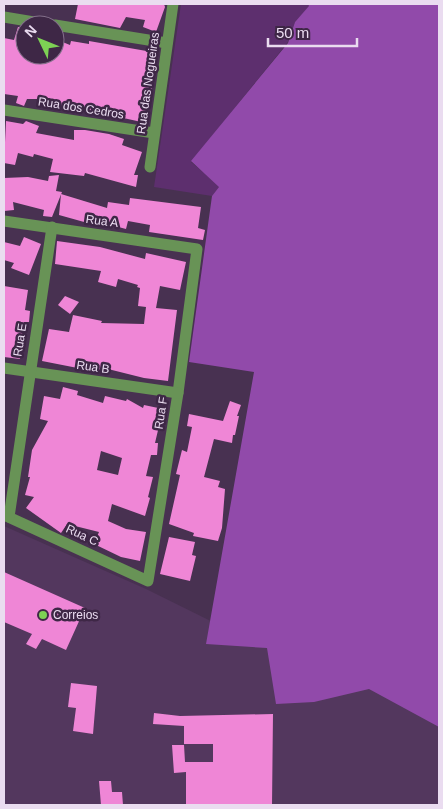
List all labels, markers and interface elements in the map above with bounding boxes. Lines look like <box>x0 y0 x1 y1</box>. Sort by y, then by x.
north arrow <box>15 15 65 65</box>
scale bar <box>268 15 357 47</box>
text: N <box>21 22 40 40</box>
text: 50 m <box>276 24 309 41</box>
street label: Rua das Nogueiras <box>134 31 162 135</box>
street label: Rua dos Cedros <box>37 94 125 122</box>
street label: Rua A <box>85 212 119 230</box>
street label: Rua E <box>10 322 30 358</box>
street label: Rua B <box>76 358 110 376</box>
street label: Rua F <box>152 396 170 430</box>
street label: Rua C <box>64 521 101 549</box>
place label: Correios <box>53 608 98 622</box>
marker: Correios <box>37 609 49 621</box>

